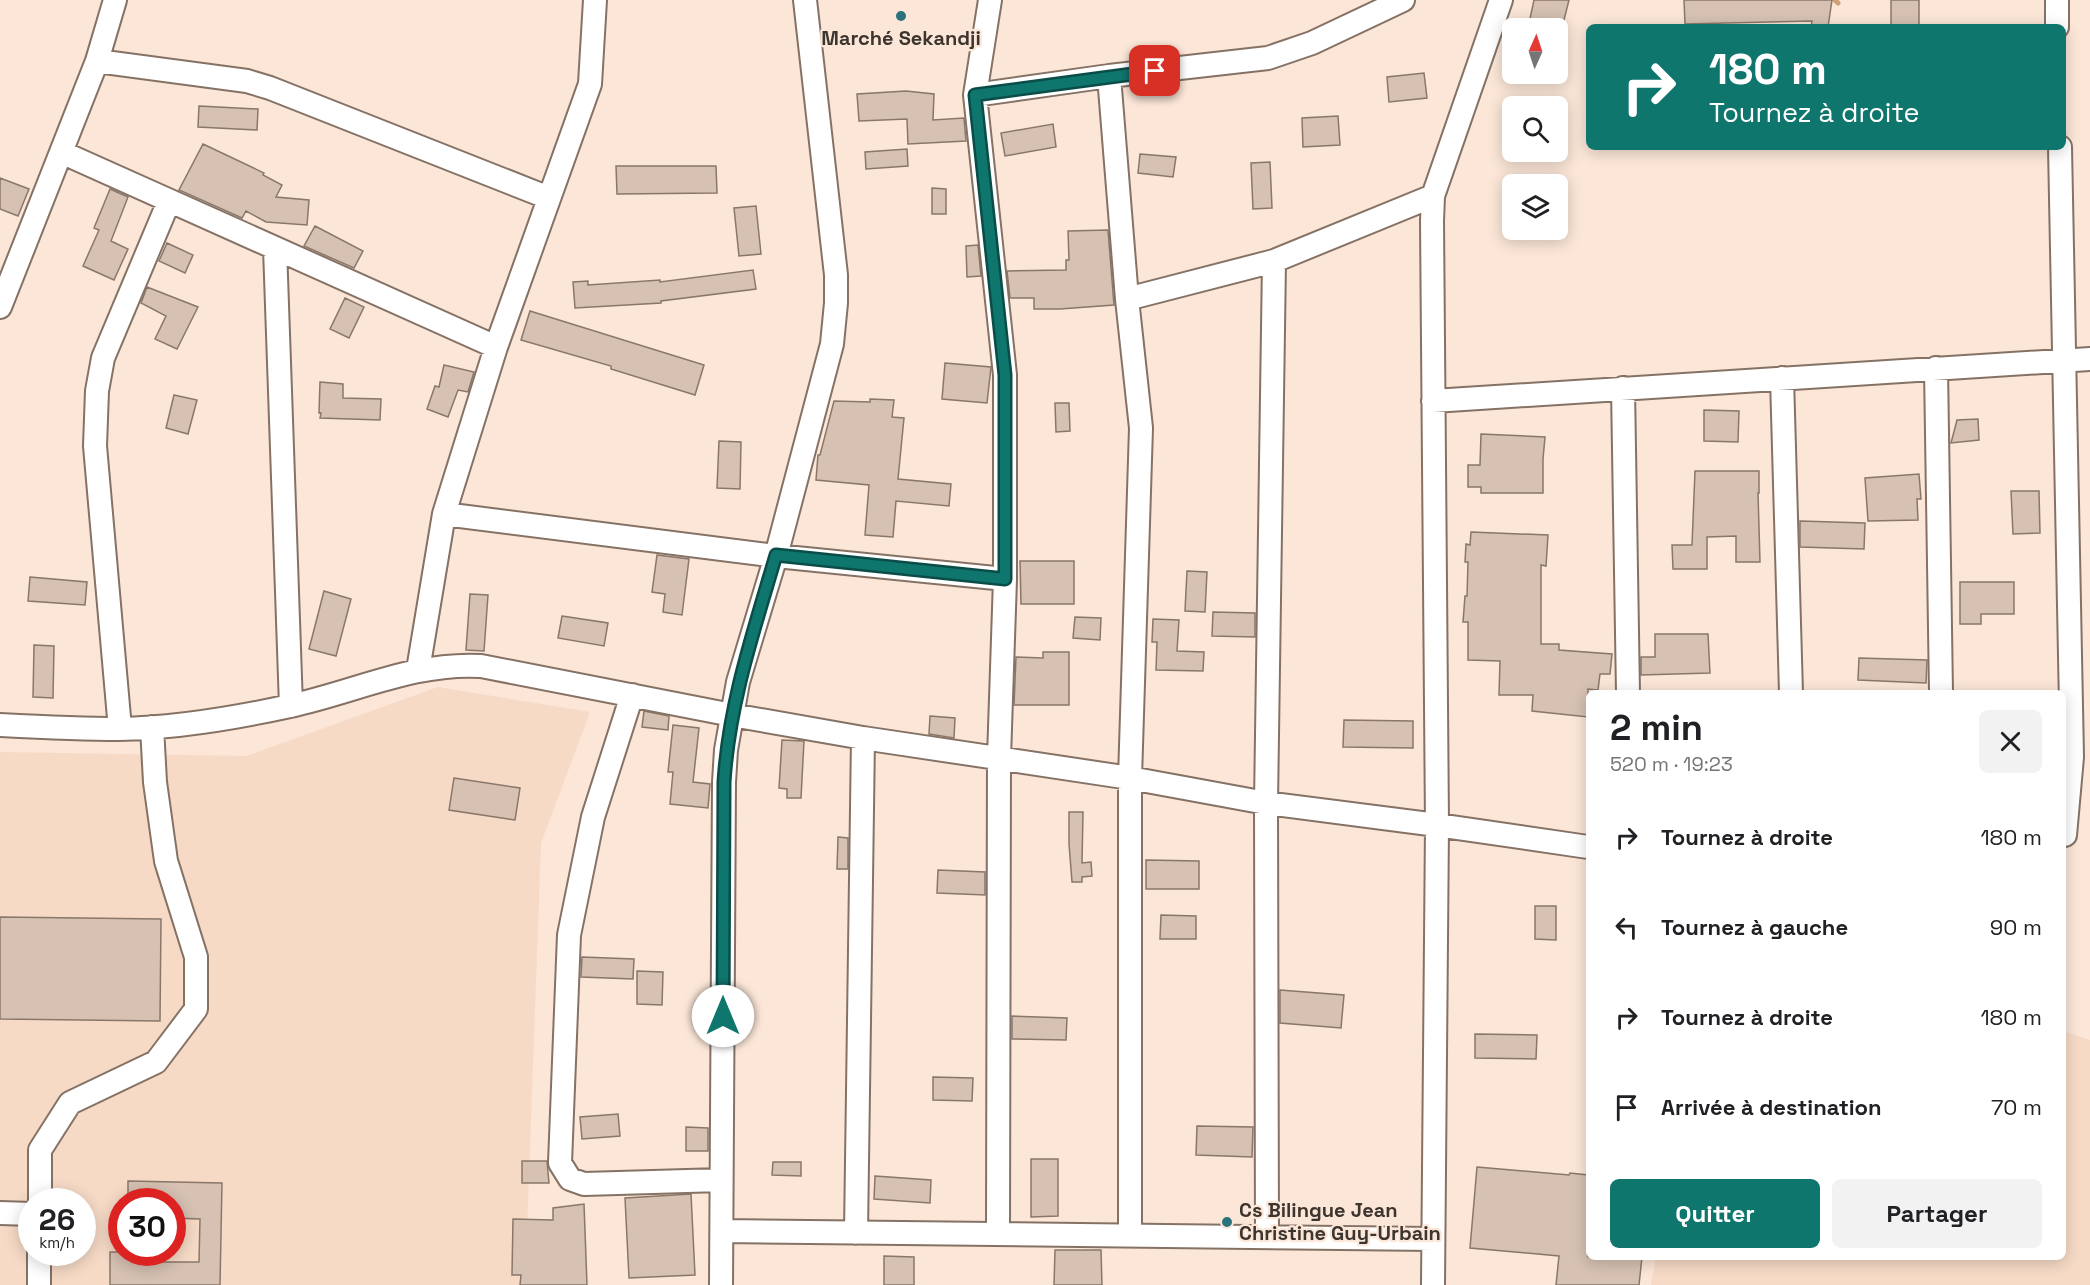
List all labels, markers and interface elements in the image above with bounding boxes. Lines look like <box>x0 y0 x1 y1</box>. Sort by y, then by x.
marker: Marché Sekandji <box>894 9 908 23</box>
north arrow <box>1502 18 1568 84</box>
map controls <box>1502 18 1568 240</box>
place label: Marché Sekandji <box>821 25 981 51</box>
text: 180 m <box>1709 43 1827 96</box>
pin <box>1129 45 1180 96</box>
icon: right <box>1610 48 1688 126</box>
icon: arrive <box>1138 54 1171 87</box>
text: Tournez à droite <box>1709 95 1919 130</box>
button: search <box>1502 96 1568 162</box>
button: layers <box>1502 174 1568 240</box>
text: 2 min <box>1610 705 1703 751</box>
button: close <box>1979 710 2042 773</box>
text: 520 m · 19:23 <box>1610 751 1733 777</box>
icon: right <box>1610 821 1643 854</box>
text: Tournez à droite <box>1661 823 1833 851</box>
text: 180 m <box>1980 823 2042 851</box>
icon: left <box>1610 911 1643 944</box>
text: Tournez à gauche <box>1661 913 1848 941</box>
text: 90 m <box>1990 913 2042 941</box>
position arrow <box>691 984 755 1048</box>
icon: right <box>1610 1001 1643 1034</box>
text: Tournez à droite <box>1661 1003 1833 1031</box>
text: 180 m <box>1980 1003 2042 1031</box>
icon: arrive <box>1610 1091 1643 1124</box>
text: Arrivée à destination <box>1661 1093 1882 1121</box>
text: 70 m <box>1991 1093 2042 1121</box>
button: Quitter <box>1610 1179 1820 1248</box>
button: Partager <box>1832 1179 2042 1248</box>
speed limit sign: 30 <box>108 1188 186 1266</box>
place label: Cs Bilingue Jean Christine Guy-Urbain <box>1239 1197 1441 1246</box>
text: 26 <box>39 1200 75 1239</box>
marker: Cs Bilingue Jean Christine Guy-Urbain <box>1220 1215 1234 1229</box>
text: km/h <box>39 1233 75 1252</box>

